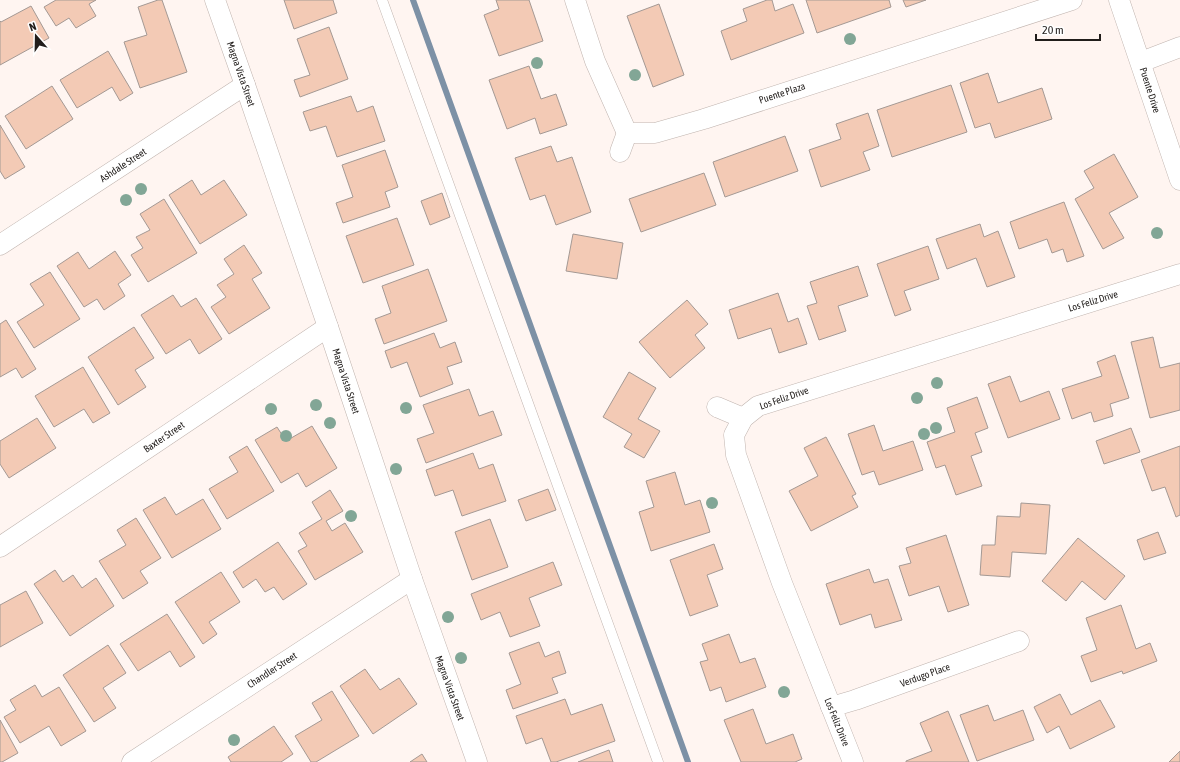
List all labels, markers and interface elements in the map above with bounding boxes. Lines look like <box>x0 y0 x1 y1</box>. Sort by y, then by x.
north arrow <box>16 16 56 56</box>
scale bar <box>1036 16 1100 42</box>
text: N <box>27 20 38 33</box>
text: 20 m <box>1042 23 1064 37</box>
street label: Magna Vista Street <box>225 40 257 108</box>
street label: Puente Drive <box>1137 66 1163 115</box>
street label: Puente Plaza <box>757 80 807 106</box>
street label: Ashdale Street <box>98 146 148 184</box>
street label: Los Feliz Drive <box>1067 288 1120 314</box>
street label: Magna Vista Street <box>330 347 362 415</box>
street label: Los Feliz Drive <box>758 384 810 412</box>
street label: Baxter Street <box>141 419 187 455</box>
street label: Chandler Street <box>245 650 299 690</box>
street label: Magna Vista Street <box>433 654 467 722</box>
street label: Verdugo Place <box>899 661 952 689</box>
street label: Los Feliz Drive <box>822 696 852 748</box>

